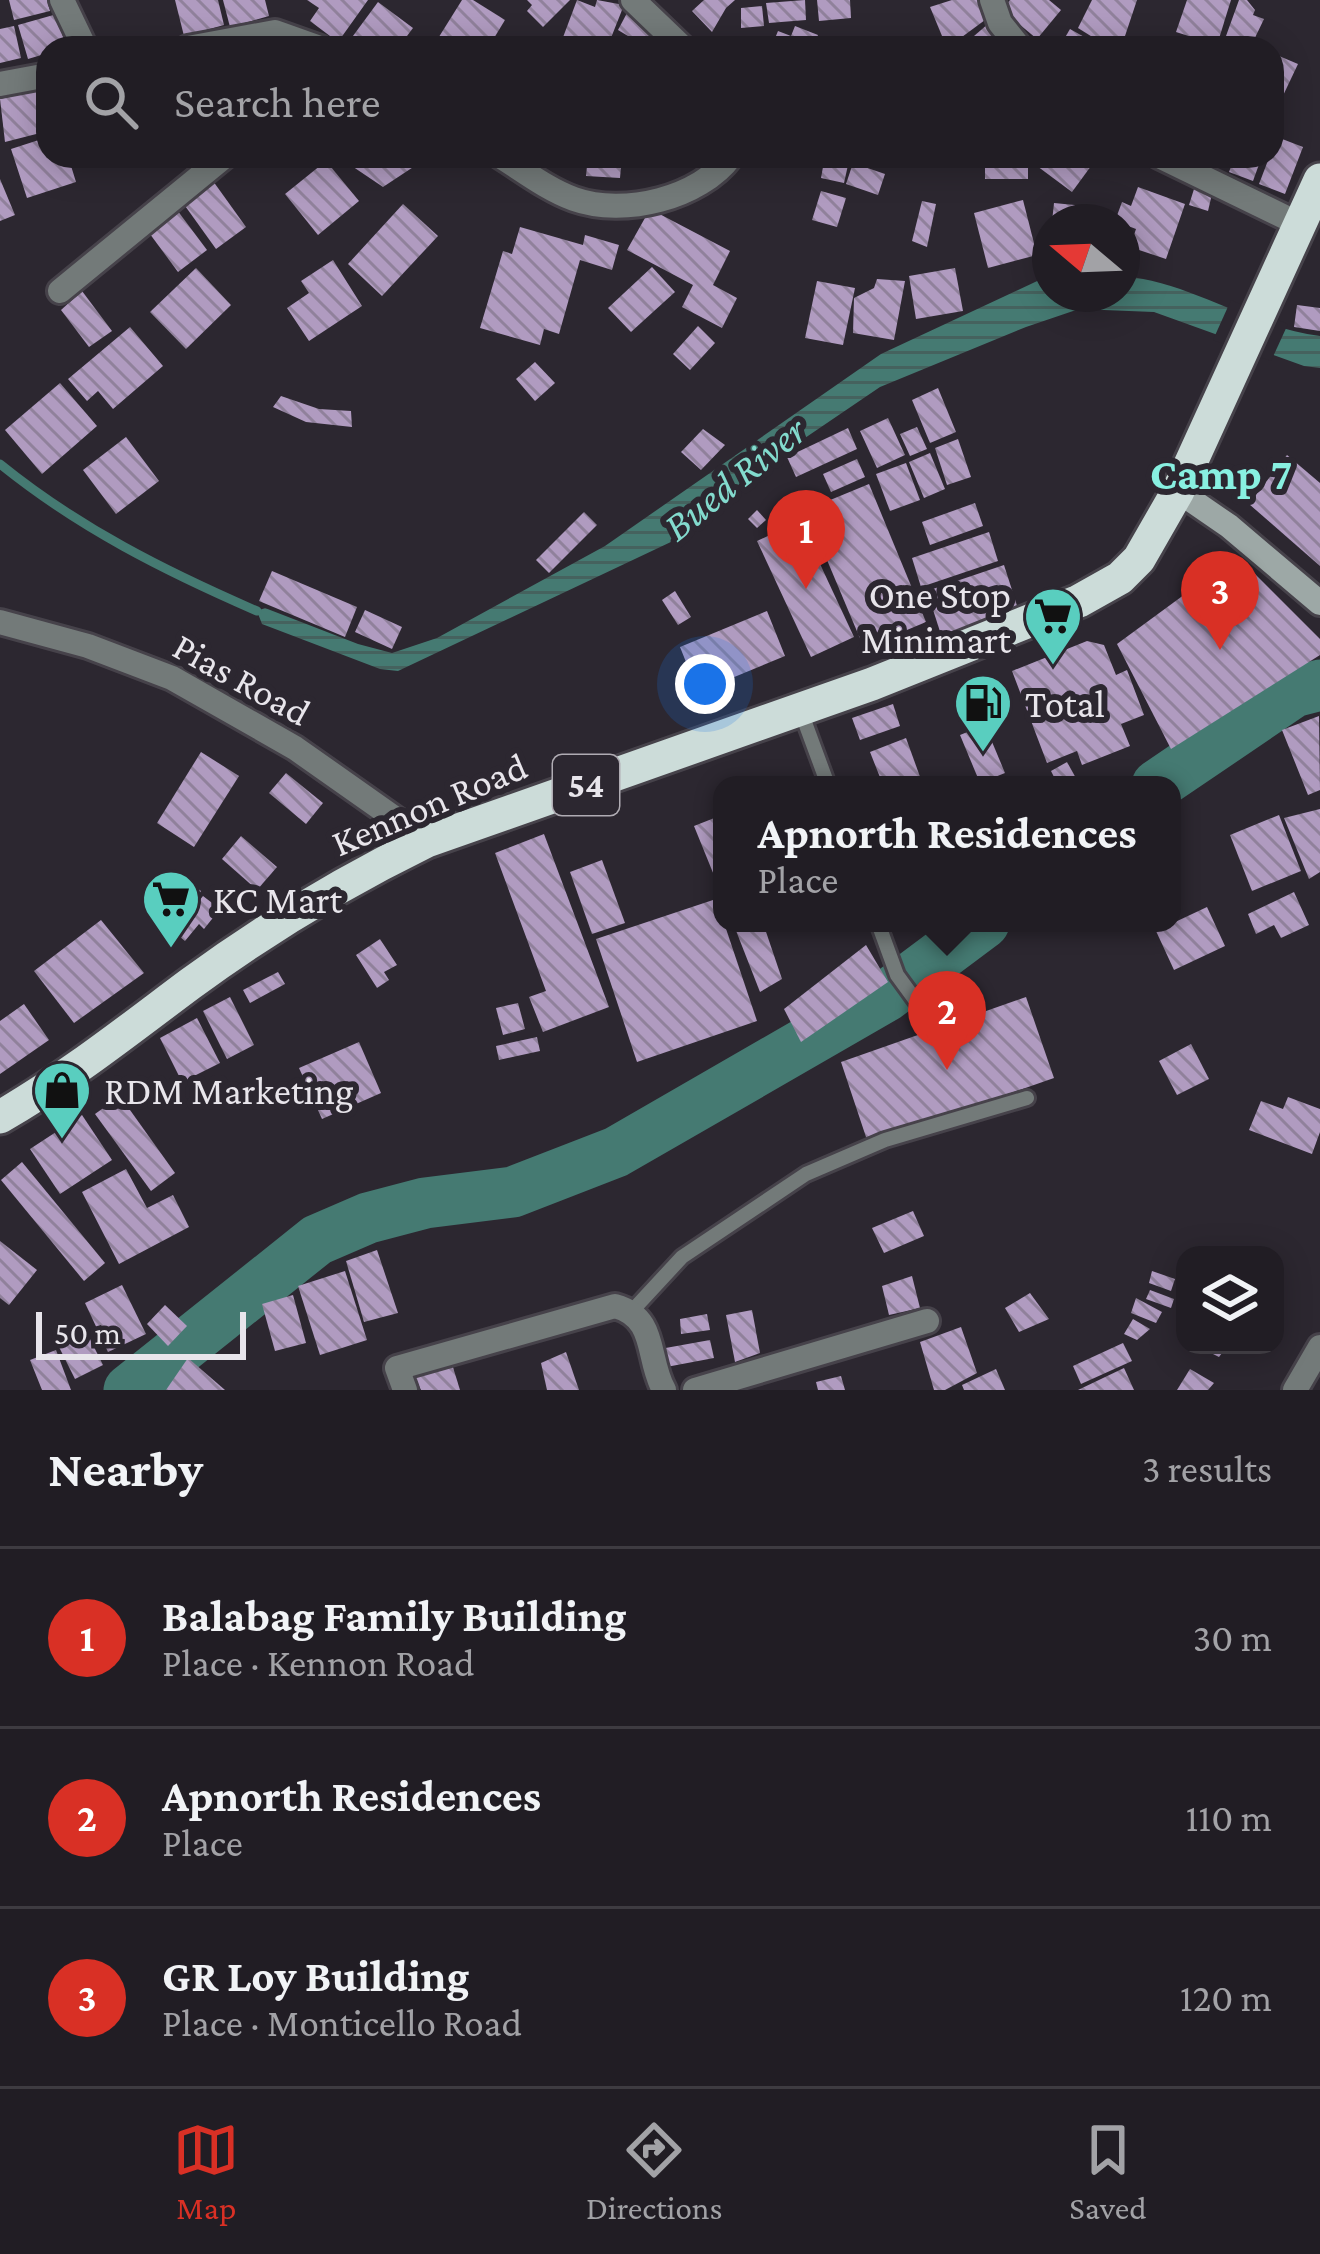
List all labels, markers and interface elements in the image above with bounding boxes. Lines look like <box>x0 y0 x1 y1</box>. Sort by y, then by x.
search box <box>36 36 1284 168</box>
icon: search <box>78 69 144 135</box>
text: Search here <box>174 77 381 127</box>
north arrow <box>1032 204 1140 312</box>
water label: Bued River <box>653 405 816 550</box>
district label: Camp 7 <box>1150 449 1292 499</box>
pin: 1 <box>767 490 845 589</box>
pin: 3 <box>1181 551 1259 650</box>
place label: One Stop Minimart <box>861 573 1012 661</box>
supermarket icon: One Stop Minimart <box>1022 585 1084 667</box>
street label: Pias Road <box>166 624 318 734</box>
your location <box>675 654 735 714</box>
fuel station icon: Total <box>952 672 1014 754</box>
place label: Total <box>1025 682 1105 725</box>
street label: Kennon Road <box>325 744 533 864</box>
road number: 54 <box>553 755 619 815</box>
popup <box>713 776 1181 932</box>
text: Apnorth Residences <box>757 808 1137 858</box>
text: Place <box>757 858 838 901</box>
supermarket icon: KC Mart <box>140 868 202 950</box>
place label: KC Mart <box>213 878 344 921</box>
pin: 2 <box>908 971 986 1070</box>
shop icon: RDM Marketing <box>31 1059 93 1141</box>
place label: RDM Marketing <box>104 1069 354 1113</box>
map controls <box>1176 1246 1284 1354</box>
button: layers <box>1176 1246 1284 1354</box>
scale bar <box>36 1306 246 1359</box>
text: 50 m <box>54 1314 121 1351</box>
text: Nearby <box>48 1440 203 1497</box>
text: 3 results <box>1142 1447 1272 1490</box>
text: Balabag Family Building <box>162 1591 627 1641</box>
text: 1 <box>80 1616 94 1659</box>
text: 30 m <box>1193 1616 1272 1659</box>
text: Place · Kennon Road <box>162 1641 475 1684</box>
text: Apnorth Residences <box>162 1771 541 1821</box>
text: 2 <box>77 1796 97 1839</box>
text: 110 m <box>1185 1796 1272 1839</box>
text: Place <box>162 1821 243 1864</box>
text: GR Loy Building <box>162 1951 469 2001</box>
text: 3 <box>77 1976 97 2019</box>
text: 120 m <box>1180 1976 1272 2019</box>
text: Place · Monticello Road <box>162 2001 522 2044</box>
tab: Map <box>173 2117 239 2226</box>
tab: Directions <box>586 2117 723 2226</box>
tab: Saved <box>1069 2117 1147 2226</box>

